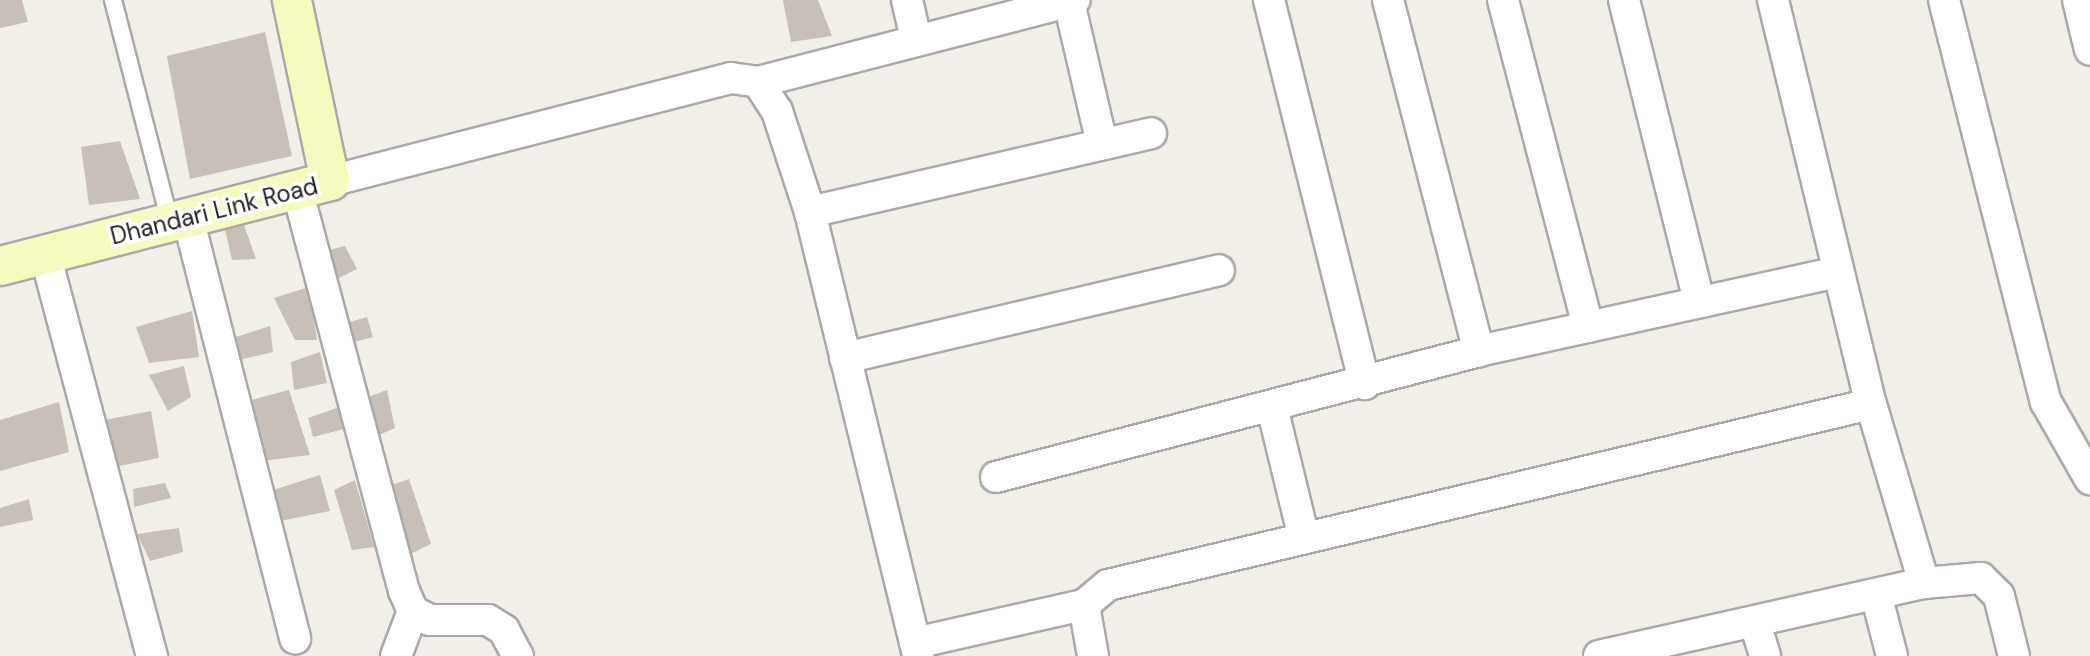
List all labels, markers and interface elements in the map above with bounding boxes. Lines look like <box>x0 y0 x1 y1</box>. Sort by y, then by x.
street label: Dhandari Link Road <box>107 171 321 251</box>

